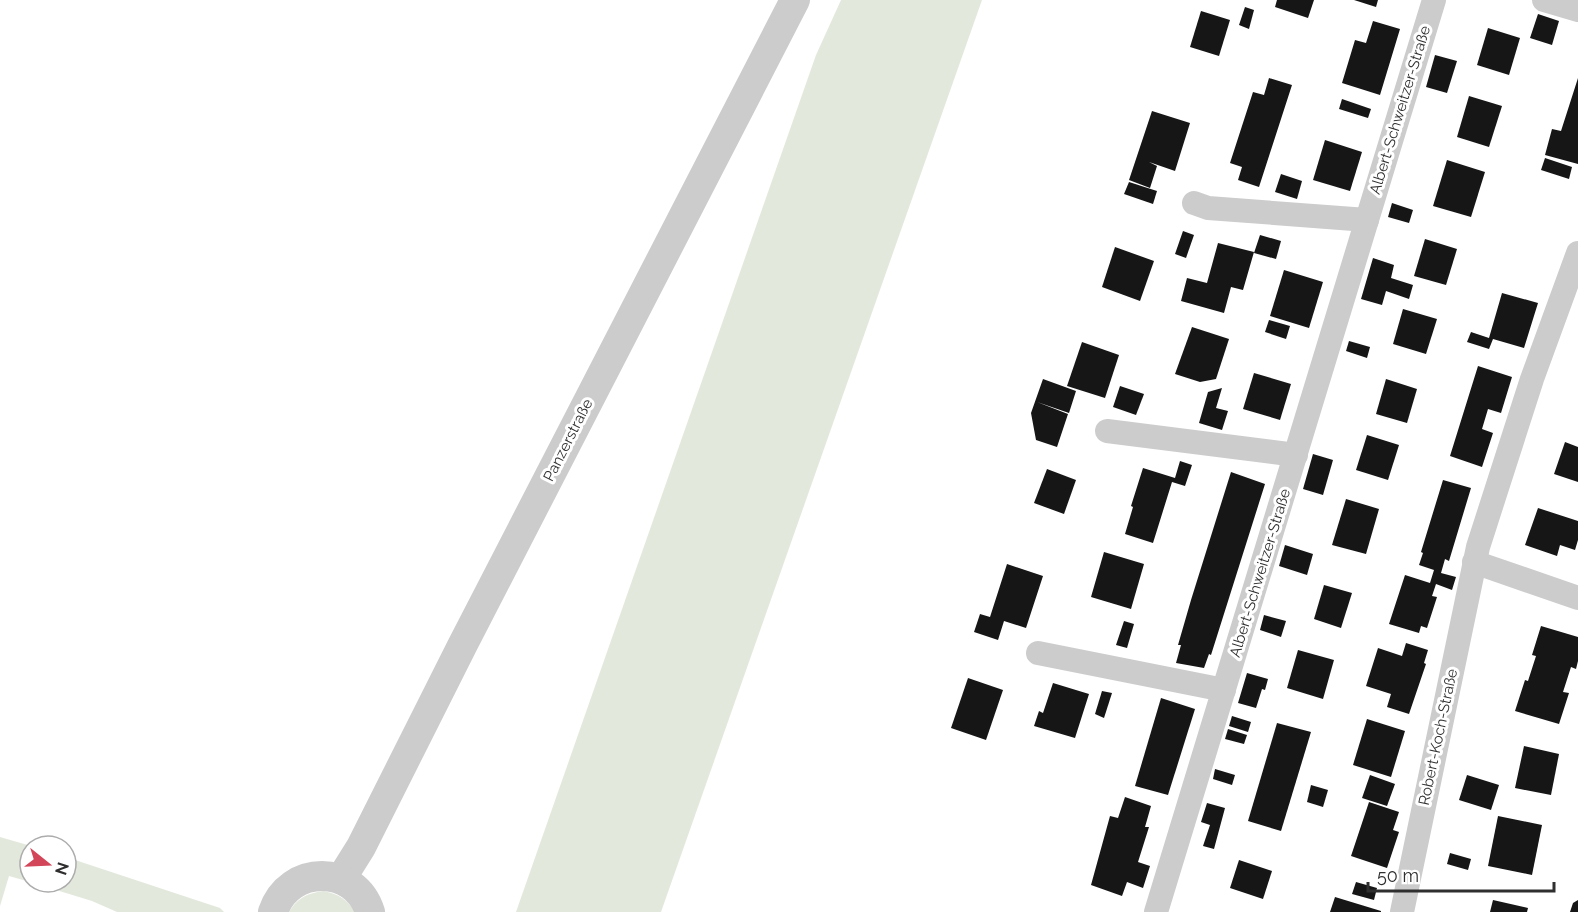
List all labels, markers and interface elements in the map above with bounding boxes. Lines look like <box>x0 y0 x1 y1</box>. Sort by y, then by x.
street label: Albert-Schweitzer-Straße <box>1366 23 1434 196</box>
street label: Panzerstraße <box>540 396 597 484</box>
street label: Albert-Schweitzer-Straße <box>1226 486 1294 659</box>
street label: Robert-Koch-Straße <box>1415 667 1461 807</box>
north arrow <box>18 834 78 894</box>
scale bar <box>1368 855 1554 893</box>
text: N <box>51 860 73 877</box>
text: 50 m <box>1377 865 1419 886</box>

